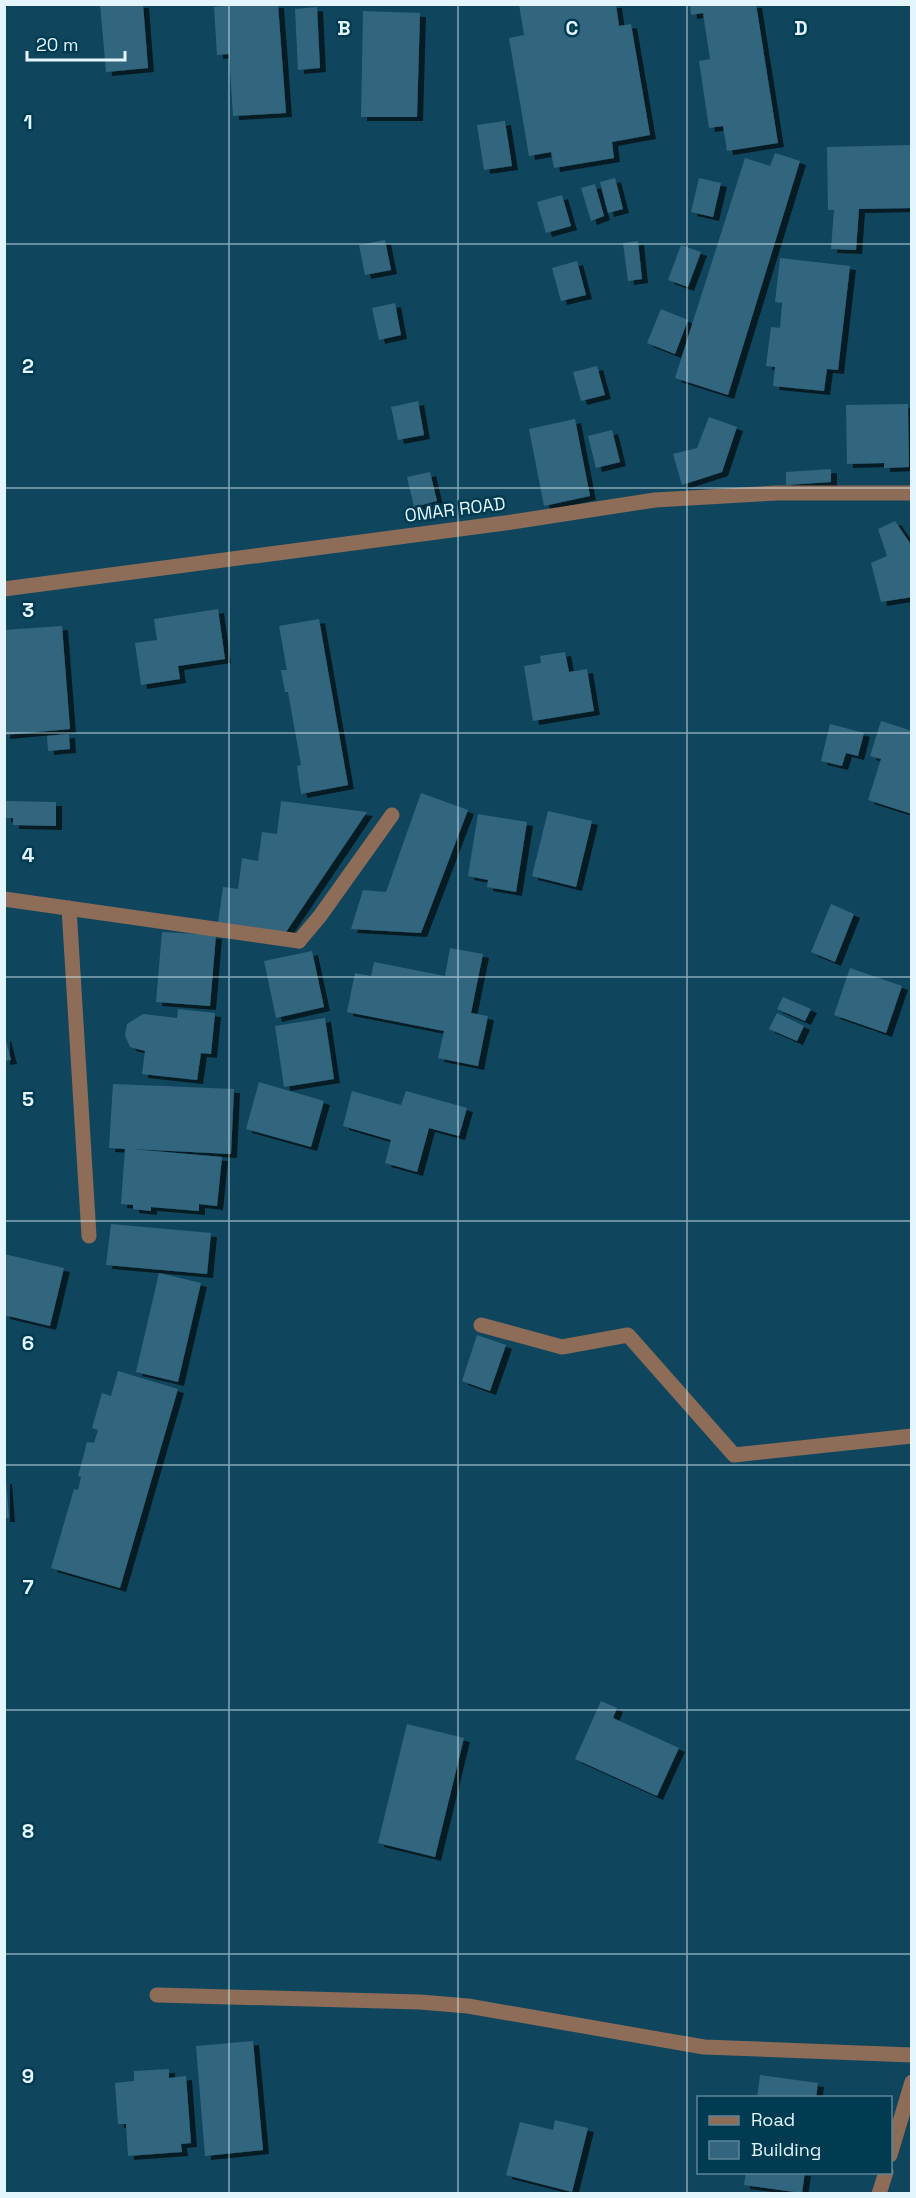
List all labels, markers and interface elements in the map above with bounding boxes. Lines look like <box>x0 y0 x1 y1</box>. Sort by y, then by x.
text: B <box>337 15 351 41</box>
text: C <box>566 15 579 41</box>
text: D <box>794 15 808 41</box>
scale bar <box>27 24 124 62</box>
text: 20 m <box>36 33 79 56</box>
text: 1 <box>23 109 33 135</box>
text: 2 <box>22 353 34 379</box>
street label: OMAR ROAD <box>403 491 507 527</box>
text: 3 <box>22 597 34 623</box>
text: 4 <box>22 842 35 868</box>
text: 5 <box>22 1086 34 1112</box>
text: 6 <box>22 1330 34 1356</box>
text: 7 <box>22 1574 34 1600</box>
text: 8 <box>22 1818 34 1844</box>
text: 9 <box>22 2063 34 2089</box>
legend <box>697 2096 892 2174</box>
text: Road <box>751 2108 795 2131</box>
text: Building <box>751 2138 821 2161</box>

